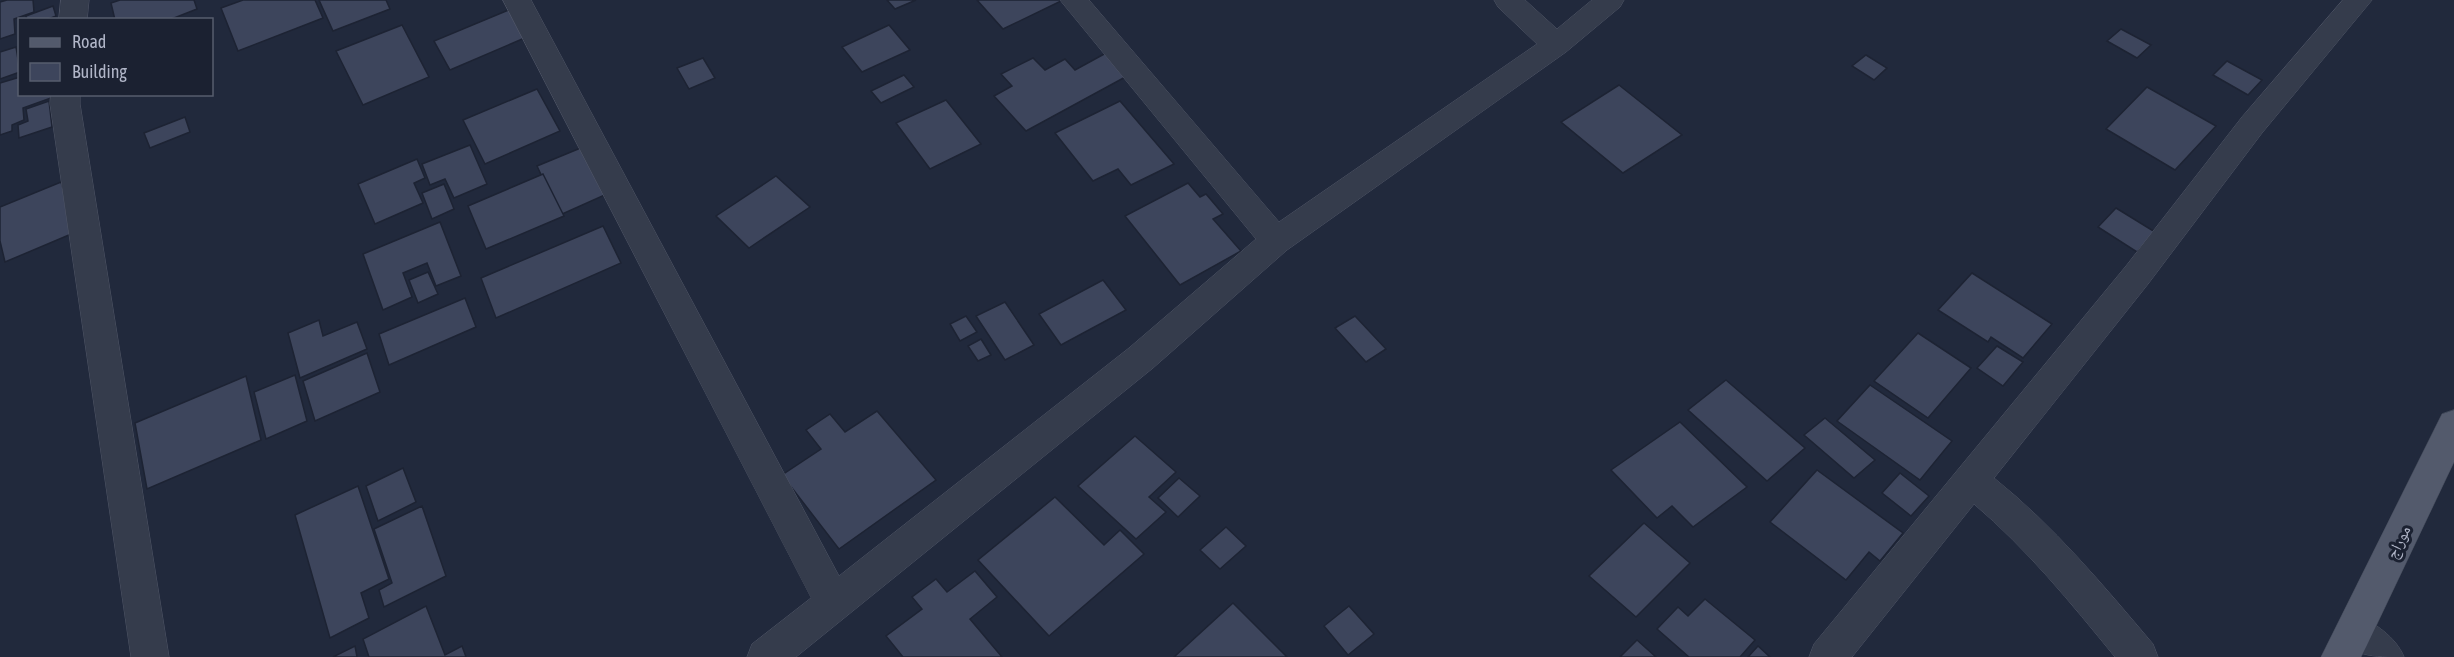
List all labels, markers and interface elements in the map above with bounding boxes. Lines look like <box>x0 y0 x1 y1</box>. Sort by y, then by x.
legend <box>18 18 213 96</box>
text: Road <box>72 31 106 52</box>
text: Building <box>72 61 127 82</box>
street label: موراج <box>2382 522 2416 563</box>

